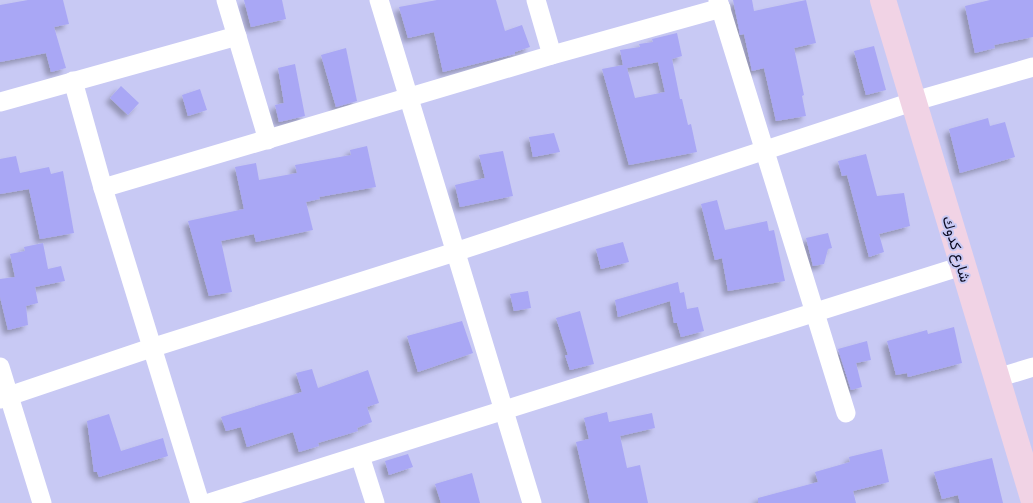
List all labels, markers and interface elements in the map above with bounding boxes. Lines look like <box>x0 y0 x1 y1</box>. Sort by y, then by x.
street label: شارع كدوك <box>937 213 977 285</box>

